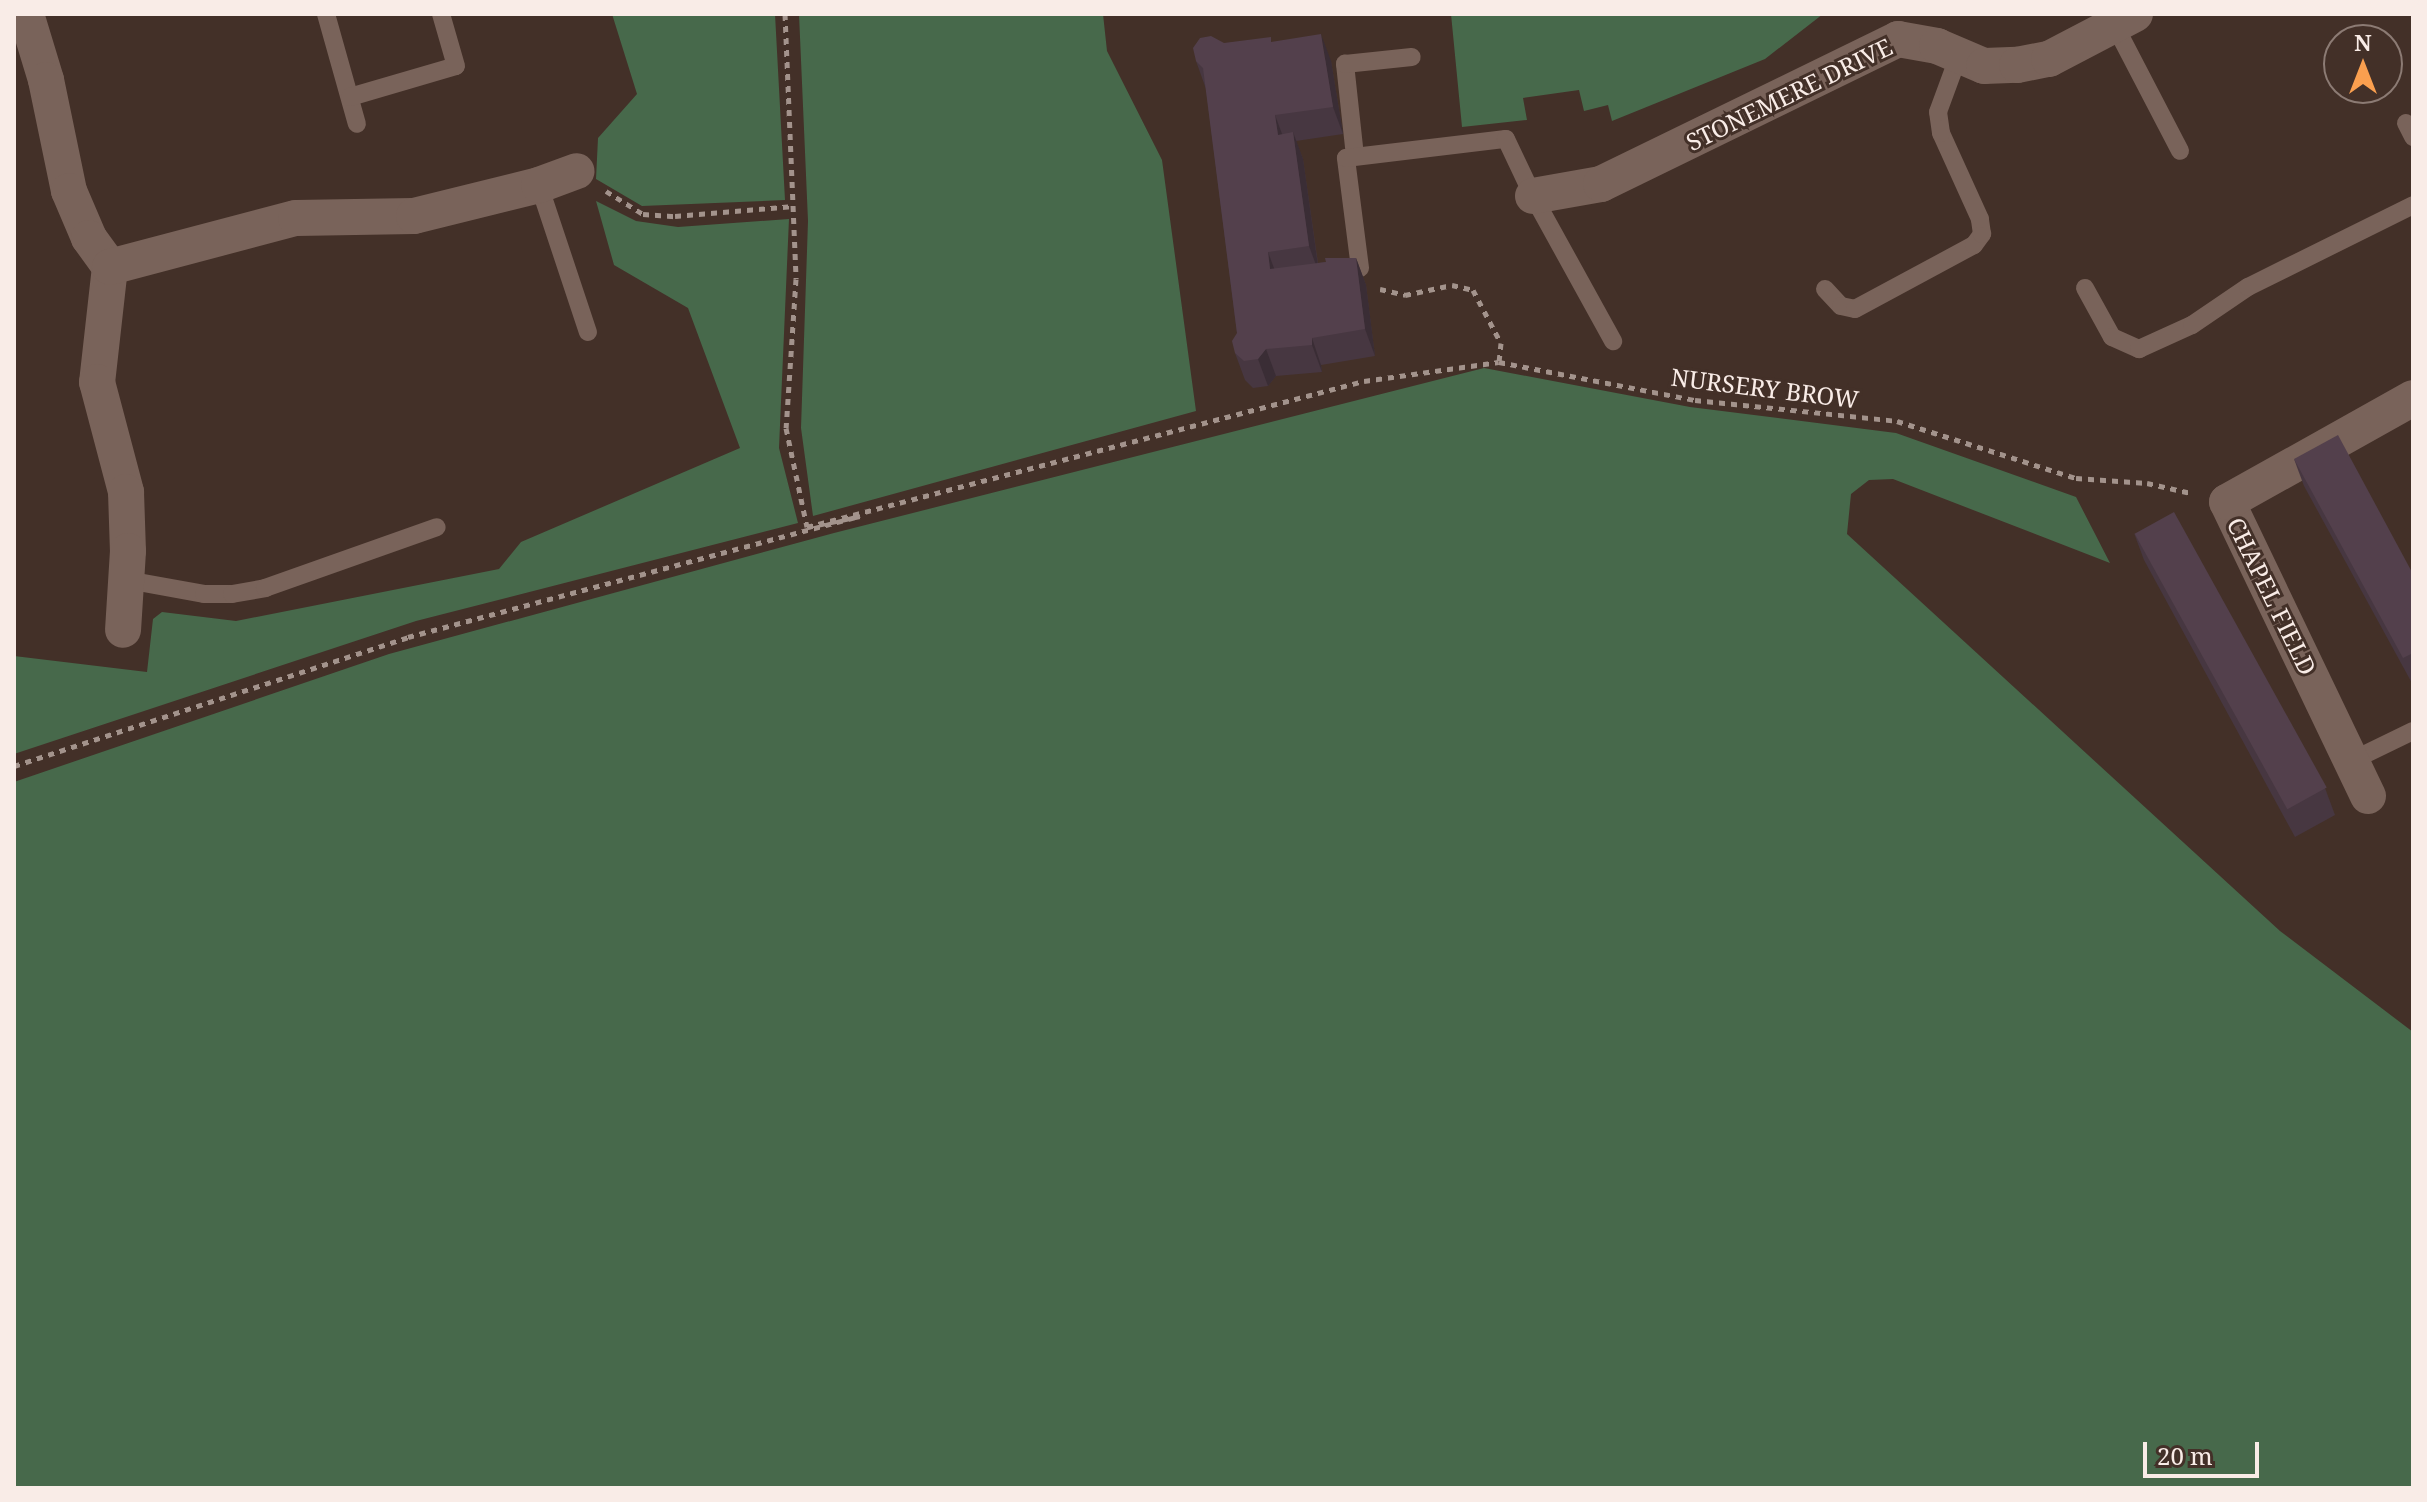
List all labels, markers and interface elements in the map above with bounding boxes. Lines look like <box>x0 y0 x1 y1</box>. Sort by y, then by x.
north arrow <box>2323 24 2403 104</box>
text: N <box>2354 27 2372 57</box>
street label: STONEMERE DRIVE <box>1681 32 1897 156</box>
street label: NURSERY BROW <box>1669 362 1861 414</box>
street label: CHAPEL FIELD <box>2221 513 2323 679</box>
scale bar <box>2147 1426 2263 1476</box>
text: 20 m <box>2157 1439 2213 1472</box>

